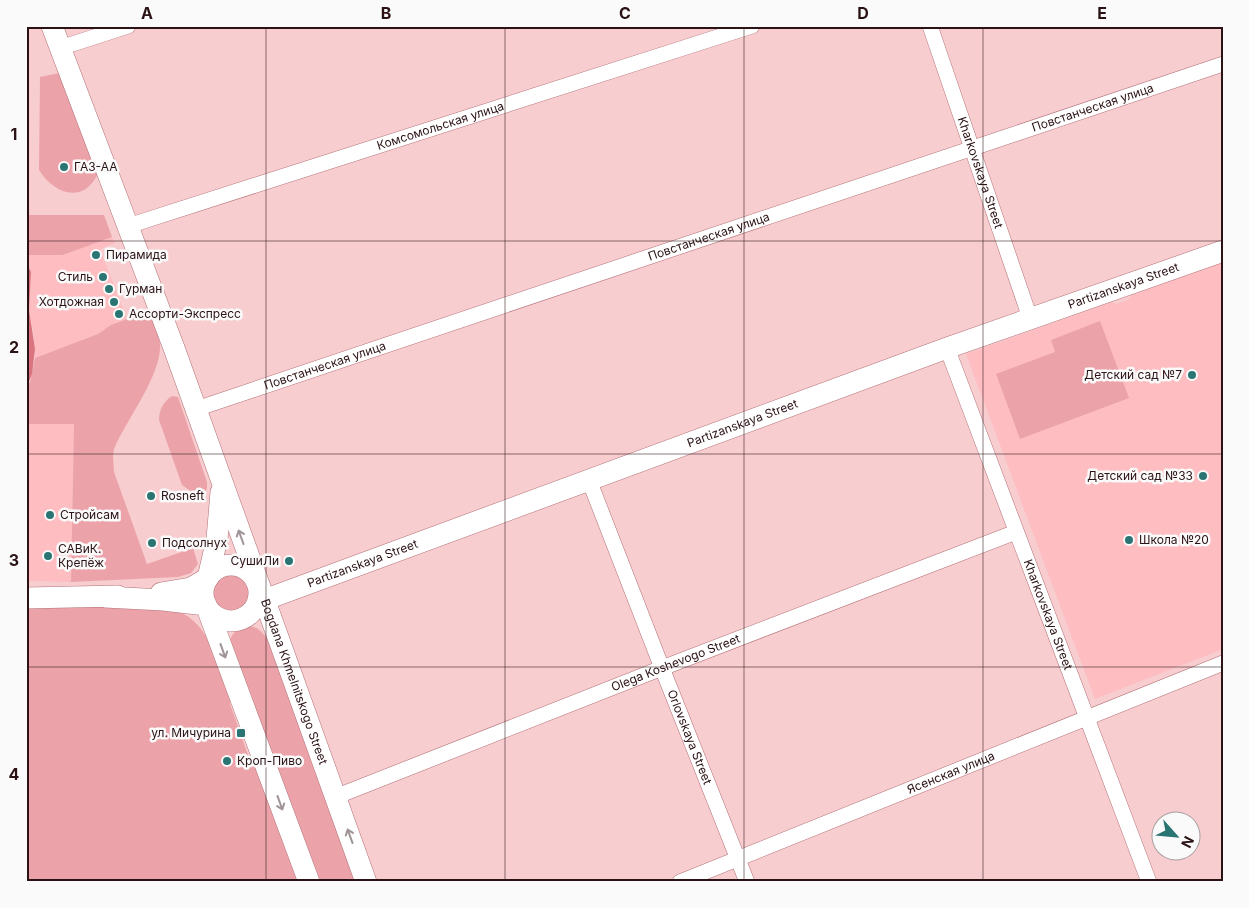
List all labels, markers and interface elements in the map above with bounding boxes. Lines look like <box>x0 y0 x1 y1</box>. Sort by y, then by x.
text: A <box>141 3 153 23</box>
text: B <box>381 3 391 23</box>
text: C <box>619 3 631 23</box>
text: D <box>857 3 869 23</box>
text: E <box>1097 3 1107 23</box>
street label: Повстанческая улица <box>1030 80 1155 135</box>
street label: Комсомольская улица <box>375 98 506 153</box>
street label: Kharkovskaya Street <box>955 115 1007 230</box>
text: 1 <box>11 124 17 144</box>
place label: ГАЗ-АА <box>74 159 117 174</box>
marker: ГАЗ-АА <box>58 161 70 173</box>
street label: Повстанческая улица <box>646 209 771 264</box>
place label: Пирамида <box>106 247 167 262</box>
marker: Пирамида <box>90 249 102 261</box>
street label: Partizanskaya Street <box>1066 259 1181 312</box>
place label: Стиль <box>58 269 93 284</box>
marker: Стиль <box>97 271 109 283</box>
place label: Гурман <box>119 281 162 296</box>
marker: Гурман <box>103 283 115 295</box>
place label: Хотдожная <box>39 294 104 309</box>
marker: Хотдожная <box>108 296 120 308</box>
place label: Ассорти-Экспресс <box>129 306 241 321</box>
marker: Ассорти-Экспресс <box>113 308 125 320</box>
text: 2 <box>9 337 19 357</box>
street label: Повстанческая улица <box>262 338 388 393</box>
place label: Детский сад №7 <box>1084 367 1182 382</box>
marker: Детский сад №7 <box>1186 369 1198 381</box>
street label: Partizanskaya Street <box>685 396 800 450</box>
place label: Детский сад №33 <box>1087 468 1193 483</box>
marker: Детский сад №33 <box>1197 470 1209 482</box>
place label: Rosneft <box>161 488 204 503</box>
marker: Rosneft <box>145 490 157 502</box>
place label: Стройсам <box>60 507 119 522</box>
marker: Стройсам <box>44 509 56 521</box>
one-way arrow <box>236 530 245 545</box>
place label: Школа №20 <box>1139 532 1209 547</box>
marker: Школа №20 <box>1123 534 1135 546</box>
place label: Подсолнух <box>162 535 227 550</box>
street label: Partizanskaya Street <box>305 536 420 590</box>
marker: Подсолнух <box>146 537 158 549</box>
place label: САВиК. Крепёж <box>58 541 104 570</box>
text: 3 <box>9 550 19 570</box>
marker: САВиК. Крепёж <box>42 550 54 562</box>
place label: СушиЛи <box>230 553 279 568</box>
marker: СушиЛи <box>283 555 295 567</box>
street label: Kharkovskaya Street <box>1021 557 1076 672</box>
street label: Bogdana Khmelnitskogo Street <box>258 597 331 766</box>
street label: Olega Koshevogo Street <box>609 631 742 694</box>
one-way arrow <box>219 642 228 658</box>
street label: Orlovskaya Street <box>664 687 715 787</box>
place label: ул. Мичурина <box>151 725 231 740</box>
marker: ул. Мичурина <box>235 727 247 739</box>
street label: Ясенская улица <box>905 748 997 797</box>
place label: Кроп-Пиво <box>237 753 302 768</box>
marker: Кроп-Пиво <box>221 755 233 767</box>
text: 4 <box>9 764 20 784</box>
one-way arrow <box>276 795 285 810</box>
north arrow <box>1152 810 1202 860</box>
one-way arrow <box>345 829 354 844</box>
text: N <box>1178 834 1198 851</box>

